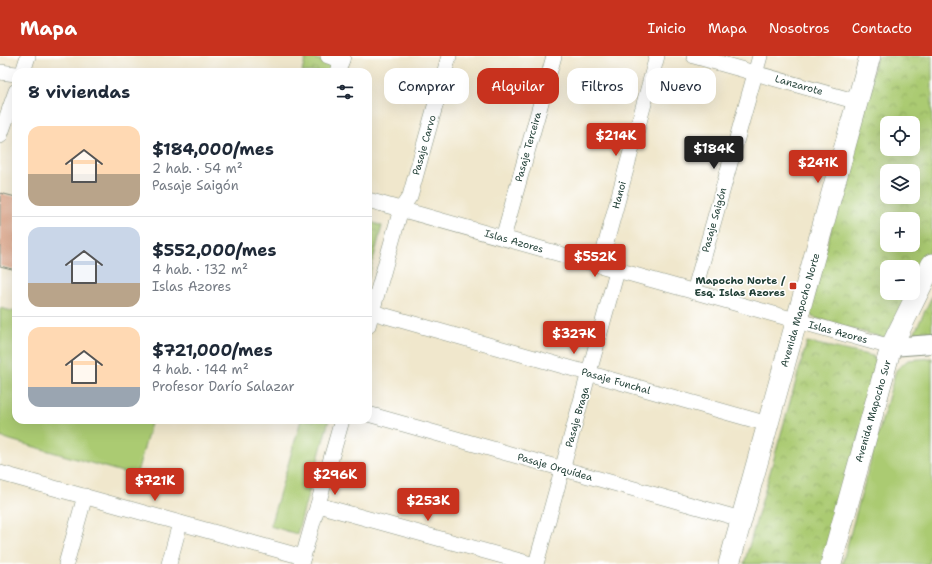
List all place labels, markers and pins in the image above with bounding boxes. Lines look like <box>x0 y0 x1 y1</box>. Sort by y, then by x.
pin: $214K <box>588 123 644 157</box>
pin: $184K <box>686 136 742 170</box>
pin: $241K <box>790 150 846 184</box>
pin: $552K <box>567 244 623 278</box>
place label: Mapocho Norte / Esq. Islas Azores <box>694 274 786 299</box>
marker: Mapocho Norte / Esq. Islas Azores <box>788 281 798 291</box>
pin: $327K <box>546 321 602 355</box>
pin: $296K <box>307 462 363 496</box>
pin: $721K <box>127 468 183 502</box>
pin: $253K <box>400 488 456 522</box>

